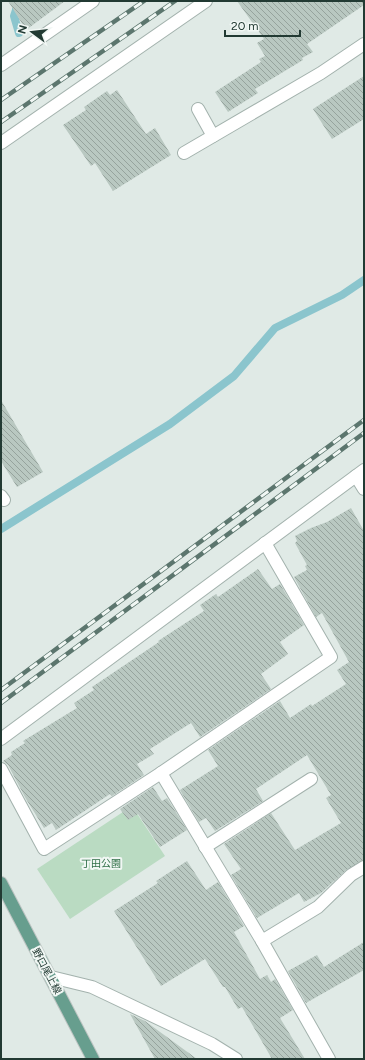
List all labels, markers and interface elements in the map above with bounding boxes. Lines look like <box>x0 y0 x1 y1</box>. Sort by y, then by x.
north arrow <box>12 12 52 52</box>
scale bar <box>225 12 300 38</box>
text: 20 m <box>231 19 259 33</box>
text: N <box>15 24 30 35</box>
park label: 丁田公園 <box>81 857 121 870</box>
street label: 野口尾上線 <box>30 946 64 996</box>

